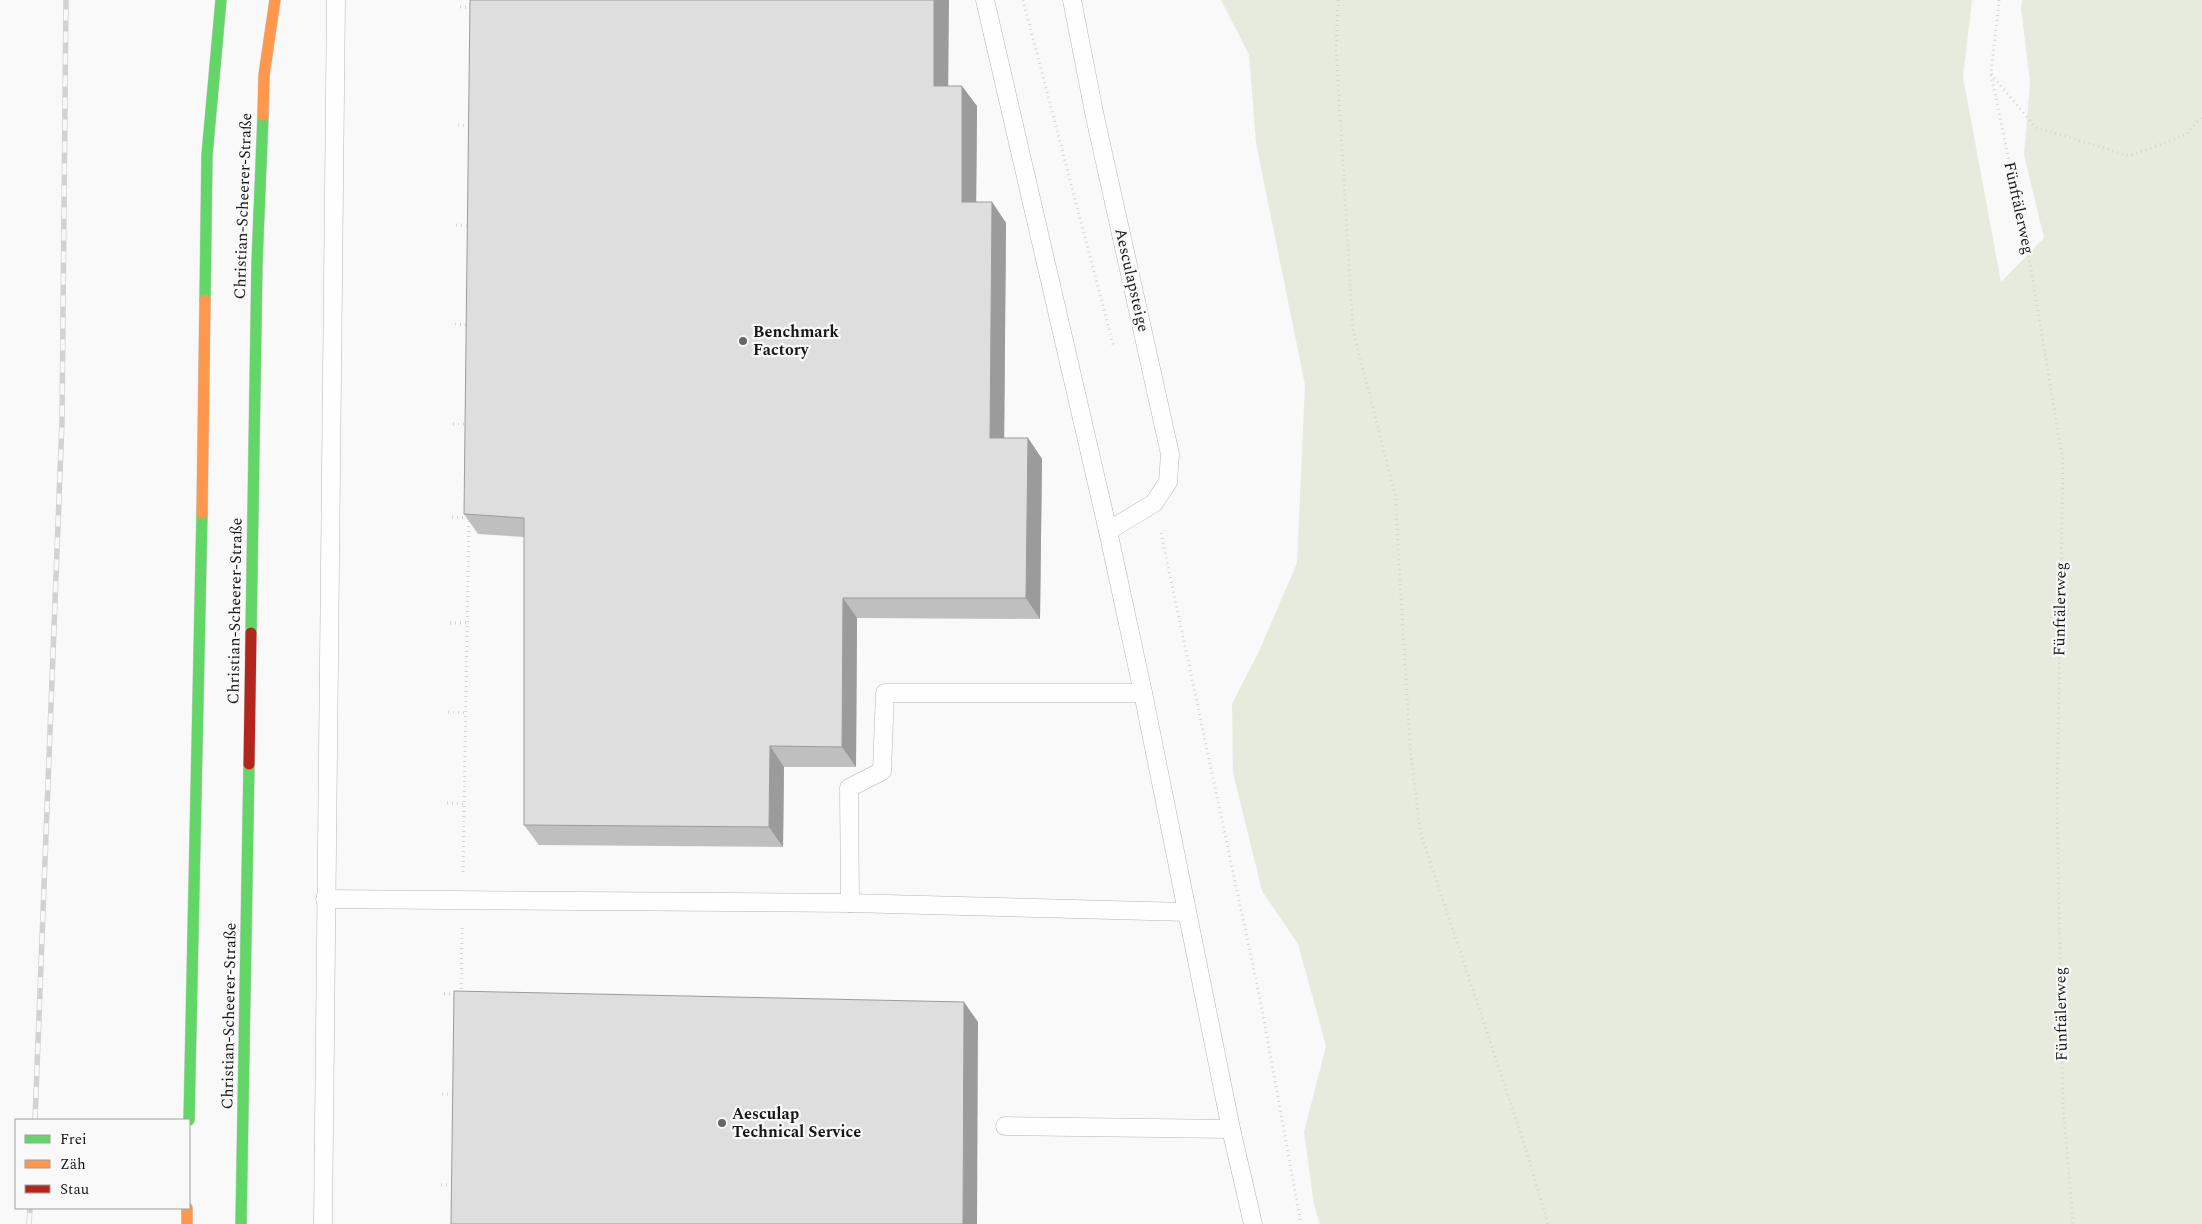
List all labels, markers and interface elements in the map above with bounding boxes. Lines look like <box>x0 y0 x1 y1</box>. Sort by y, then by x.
street label: Christian-Scheerer-Straße <box>228 112 258 300</box>
street label: Fünftälerweg <box>1997 159 2041 257</box>
street label: Aesculapsteige <box>1108 226 1156 334</box>
place label: Benchmark Factory <box>753 320 839 362</box>
marker: Benchmark Factory <box>737 335 749 347</box>
street label: Christian-Scheerer-Straße <box>221 517 249 705</box>
street label: Fünftälerweg <box>2047 562 2073 656</box>
street label: Christian-Scheerer-Straße <box>215 922 243 1110</box>
street label: Fünftälerweg <box>2048 967 2074 1061</box>
place label: Aesculap Technical Service <box>732 1102 861 1144</box>
marker: Aesculap Technical Service <box>716 1117 728 1129</box>
legend <box>15 1119 190 1209</box>
text: Frei <box>60 1128 87 1151</box>
text: Zäh <box>60 1153 86 1176</box>
text: Stau <box>60 1178 89 1201</box>

